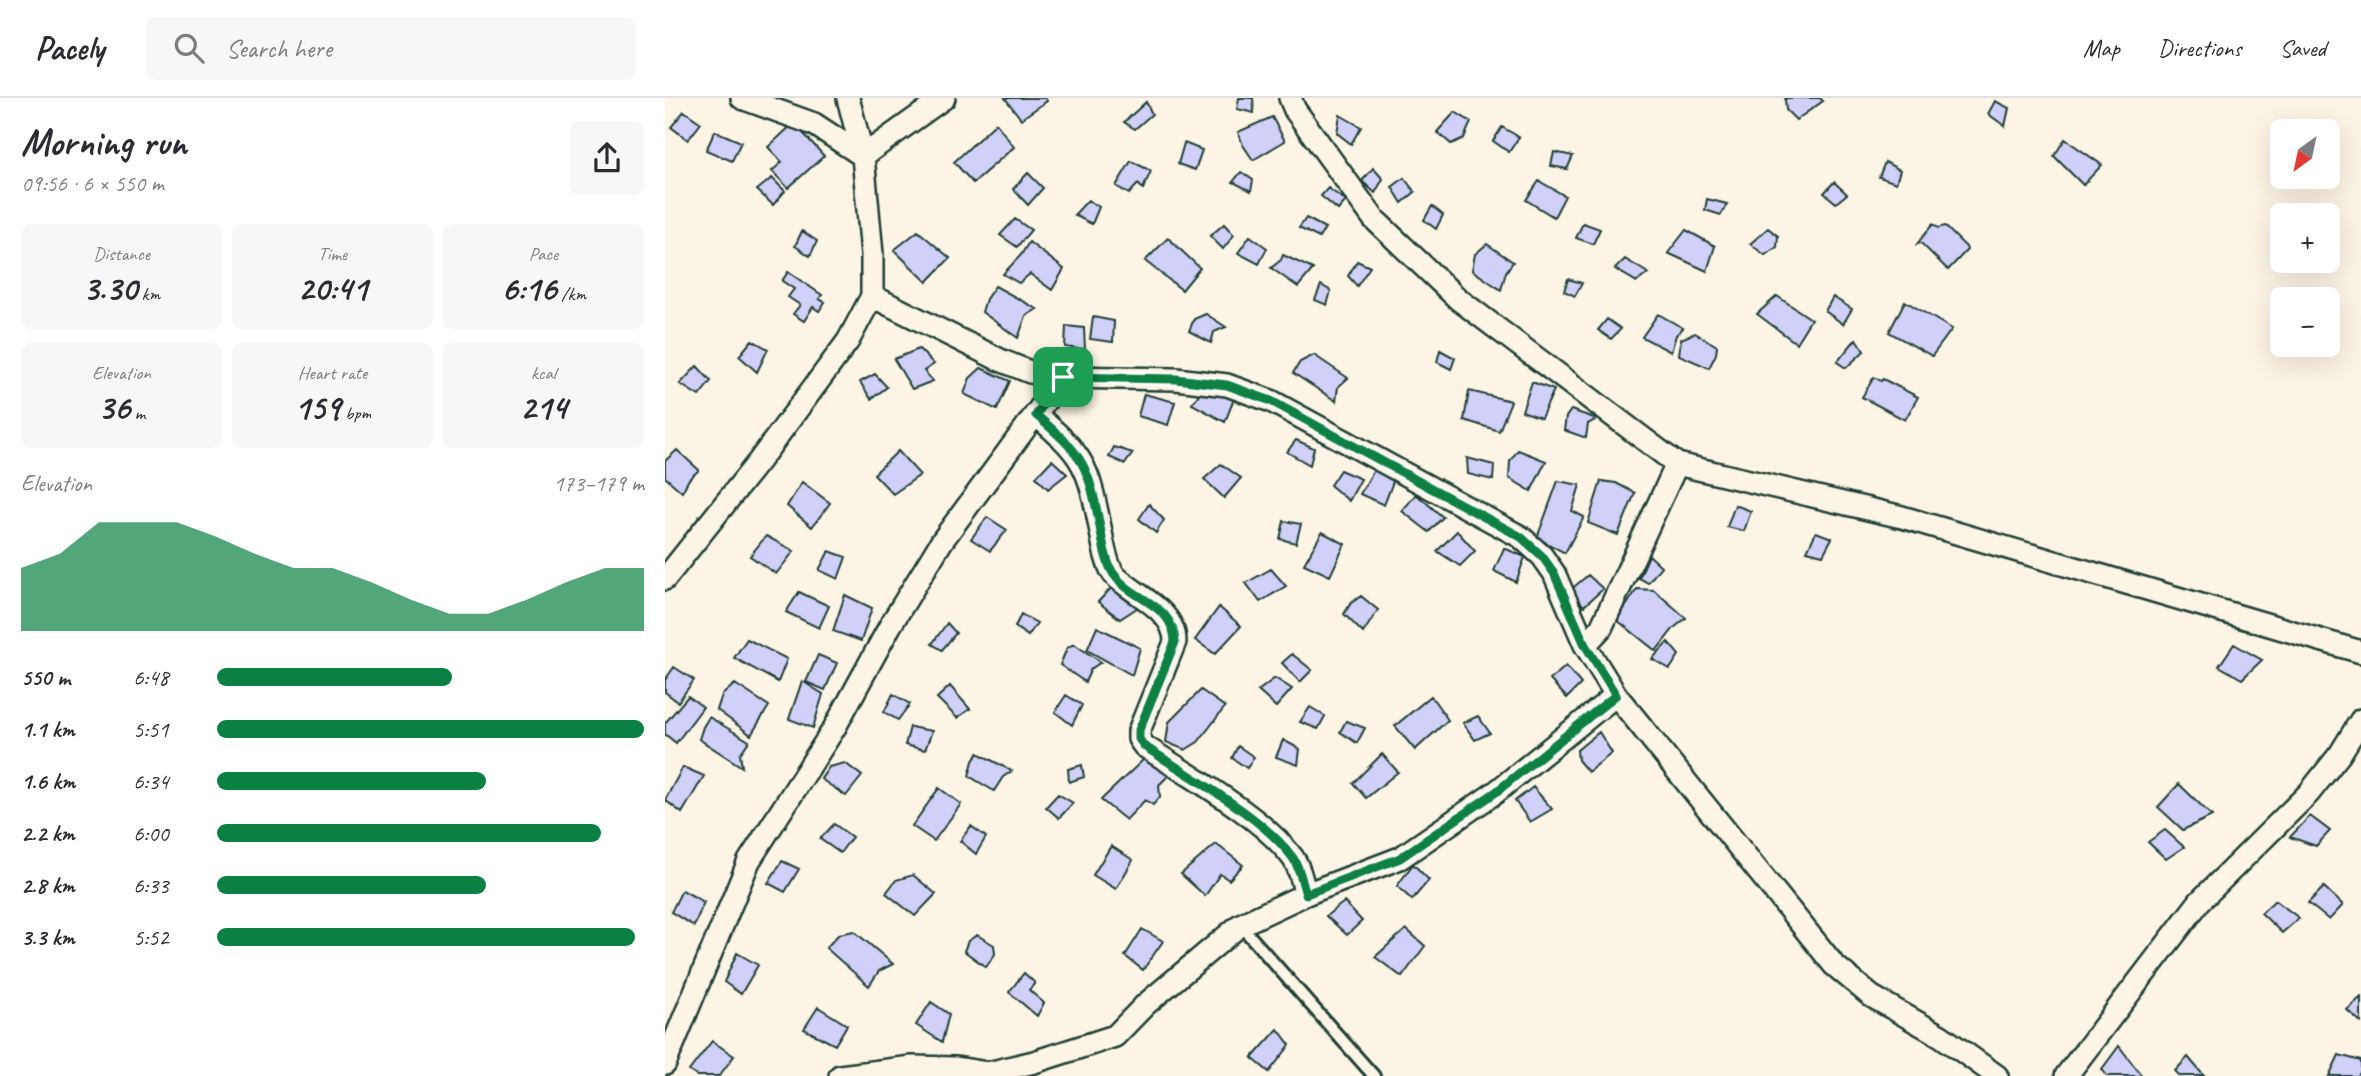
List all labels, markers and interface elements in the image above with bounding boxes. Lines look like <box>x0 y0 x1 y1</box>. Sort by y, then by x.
search box <box>146 17 636 80</box>
text: Pacely <box>35 27 104 69</box>
icon: search <box>170 29 208 67</box>
text: Search here <box>226 32 332 65</box>
text: Map <box>2083 33 2120 63</box>
text: Directions <box>2158 33 2241 63</box>
text: Saved <box>2279 33 2326 63</box>
text: Morning run <box>21 119 187 166</box>
north arrow <box>2270 119 2340 189</box>
map controls <box>2270 119 2340 357</box>
button: share <box>570 121 644 195</box>
text: 09:56 · 6 × 550 m <box>21 169 164 198</box>
button: + <box>2270 203 2340 273</box>
text: Distance <box>93 242 150 266</box>
text: Time <box>318 242 347 266</box>
text: Pace <box>529 242 558 266</box>
text: 3.30 <box>83 266 137 311</box>
text: 20:41 <box>298 266 367 311</box>
text: 6:16 <box>501 266 557 311</box>
text: km <box>137 282 160 306</box>
text: /km <box>557 282 586 306</box>
button: − <box>2270 287 2340 357</box>
pin <box>1033 347 1093 407</box>
icon: arrive <box>1044 358 1082 396</box>
text: Elevation <box>92 361 151 385</box>
text: Heart rate <box>298 361 367 385</box>
text: kcal <box>531 361 556 385</box>
text: 36 <box>98 385 130 430</box>
text: 159 <box>294 385 340 430</box>
text: 214 <box>520 385 567 430</box>
text: m <box>130 401 145 425</box>
text: bpm <box>340 401 371 425</box>
text: Elevation <box>21 469 92 498</box>
text: 173–179 m <box>553 469 644 498</box>
text: 550 m <box>21 663 70 692</box>
text: 6:48 <box>133 663 169 692</box>
text: 1.1 km <box>21 715 75 744</box>
text: 5:51 <box>133 715 169 744</box>
text: 1.6 km <box>21 767 75 796</box>
text: 6:34 <box>133 767 169 796</box>
text: 2.2 km <box>21 819 75 848</box>
text: 6:00 <box>133 819 169 848</box>
text: 2.8 km <box>21 871 75 900</box>
text: 6:33 <box>133 871 169 900</box>
text: 3.3 km <box>21 923 75 952</box>
text: 5:52 <box>133 923 169 952</box>

